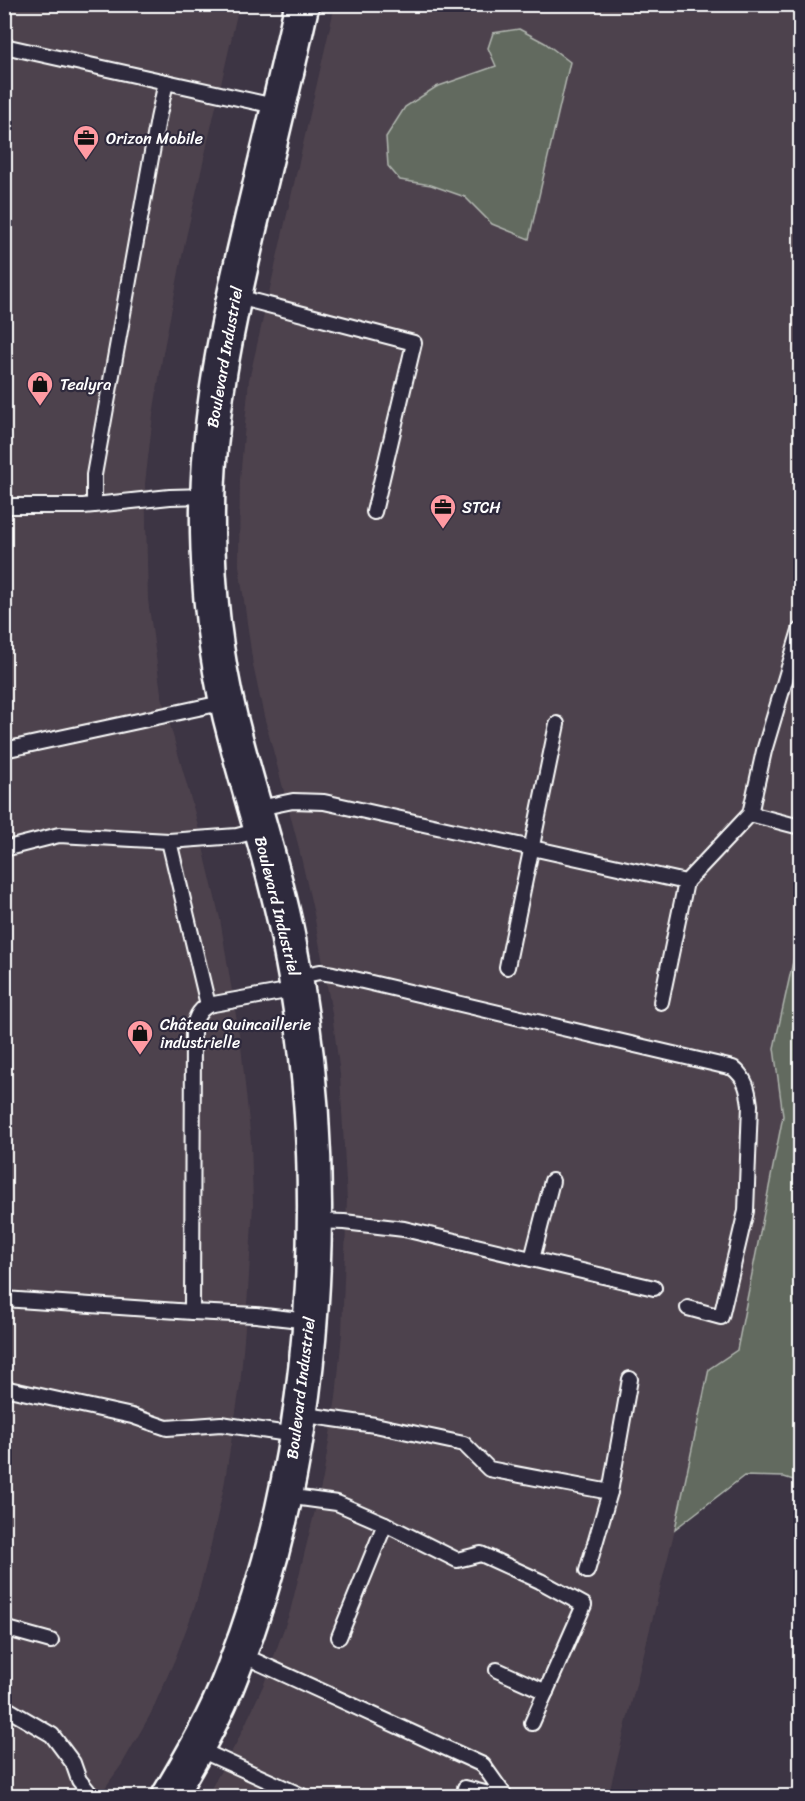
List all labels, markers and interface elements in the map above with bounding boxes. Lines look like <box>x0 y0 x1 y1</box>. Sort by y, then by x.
office icon: Orizon Mobile <box>71 123 101 161</box>
place label: Orizon Mobile <box>106 124 203 153</box>
street label: Boulevard Industriel <box>198 284 251 430</box>
shop icon: Tealyra <box>25 369 55 407</box>
place label: Tealyra <box>60 370 111 399</box>
office icon: STCH <box>428 492 458 530</box>
place label: STCH <box>462 493 501 522</box>
street label: Boulevard Industriel <box>246 833 309 980</box>
place label: Château Quincaillerie industrielle <box>160 1010 311 1057</box>
shop icon: Château Quincaillerie industrielle <box>125 1018 155 1056</box>
street label: Boulevard Industriel <box>277 1315 324 1461</box>

